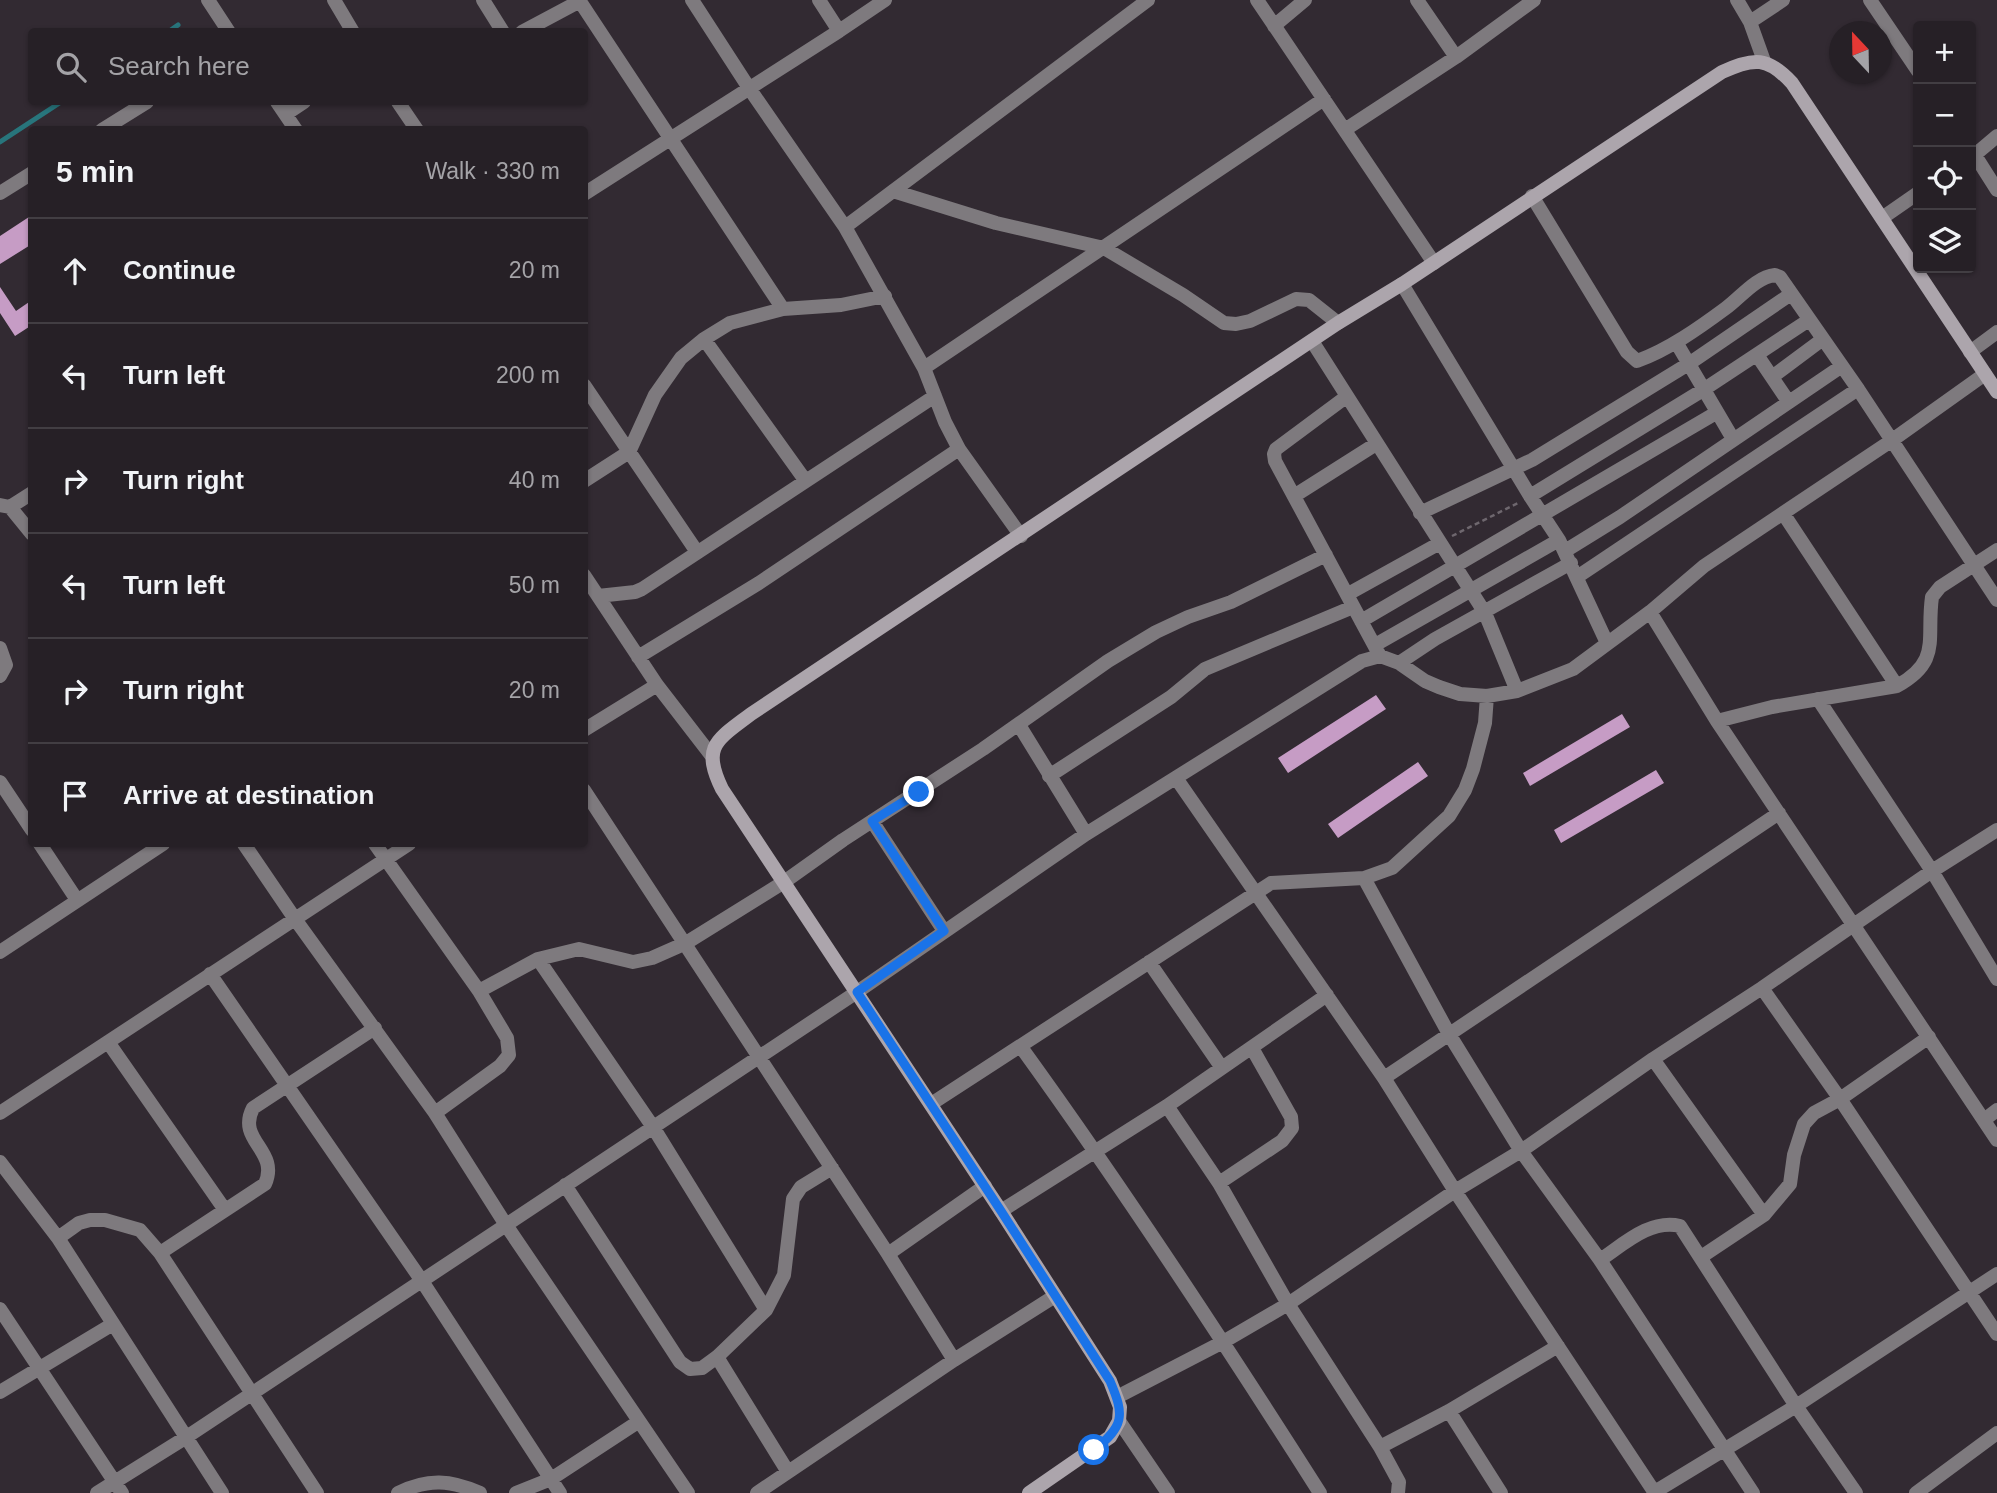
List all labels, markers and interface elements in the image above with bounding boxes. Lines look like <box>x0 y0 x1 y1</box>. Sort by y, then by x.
north arrow <box>1829 21 1892 84</box>
map controls <box>1913 21 1976 273</box>
button: + <box>1913 21 1976 84</box>
search box <box>28 28 588 105</box>
icon: search <box>52 48 90 86</box>
text: Search here <box>108 51 250 81</box>
button: − <box>1913 84 1976 147</box>
button: locate <box>1913 147 1976 210</box>
text: 5 min <box>56 155 134 188</box>
text: Walk · 330 m <box>425 158 560 184</box>
button: layers <box>1913 210 1976 273</box>
icon: ahead <box>56 252 94 290</box>
text: Continue <box>123 255 236 285</box>
text: 20 m <box>509 257 560 283</box>
icon: left <box>56 357 94 395</box>
text: Turn left <box>123 360 225 390</box>
text: 200 m <box>496 362 560 388</box>
icon: right <box>56 462 94 500</box>
text: Turn right <box>123 465 244 495</box>
text: 40 m <box>509 467 560 493</box>
icon: left <box>56 567 94 605</box>
text: Turn left <box>123 570 225 600</box>
text: 50 m <box>509 572 560 598</box>
icon: right <box>56 672 94 710</box>
text: Turn right <box>123 675 244 705</box>
text: 20 m <box>509 677 560 703</box>
route end <box>903 776 934 807</box>
icon: arrive <box>56 777 94 815</box>
text: Arrive at destination <box>123 780 374 810</box>
route start <box>1078 1434 1109 1465</box>

